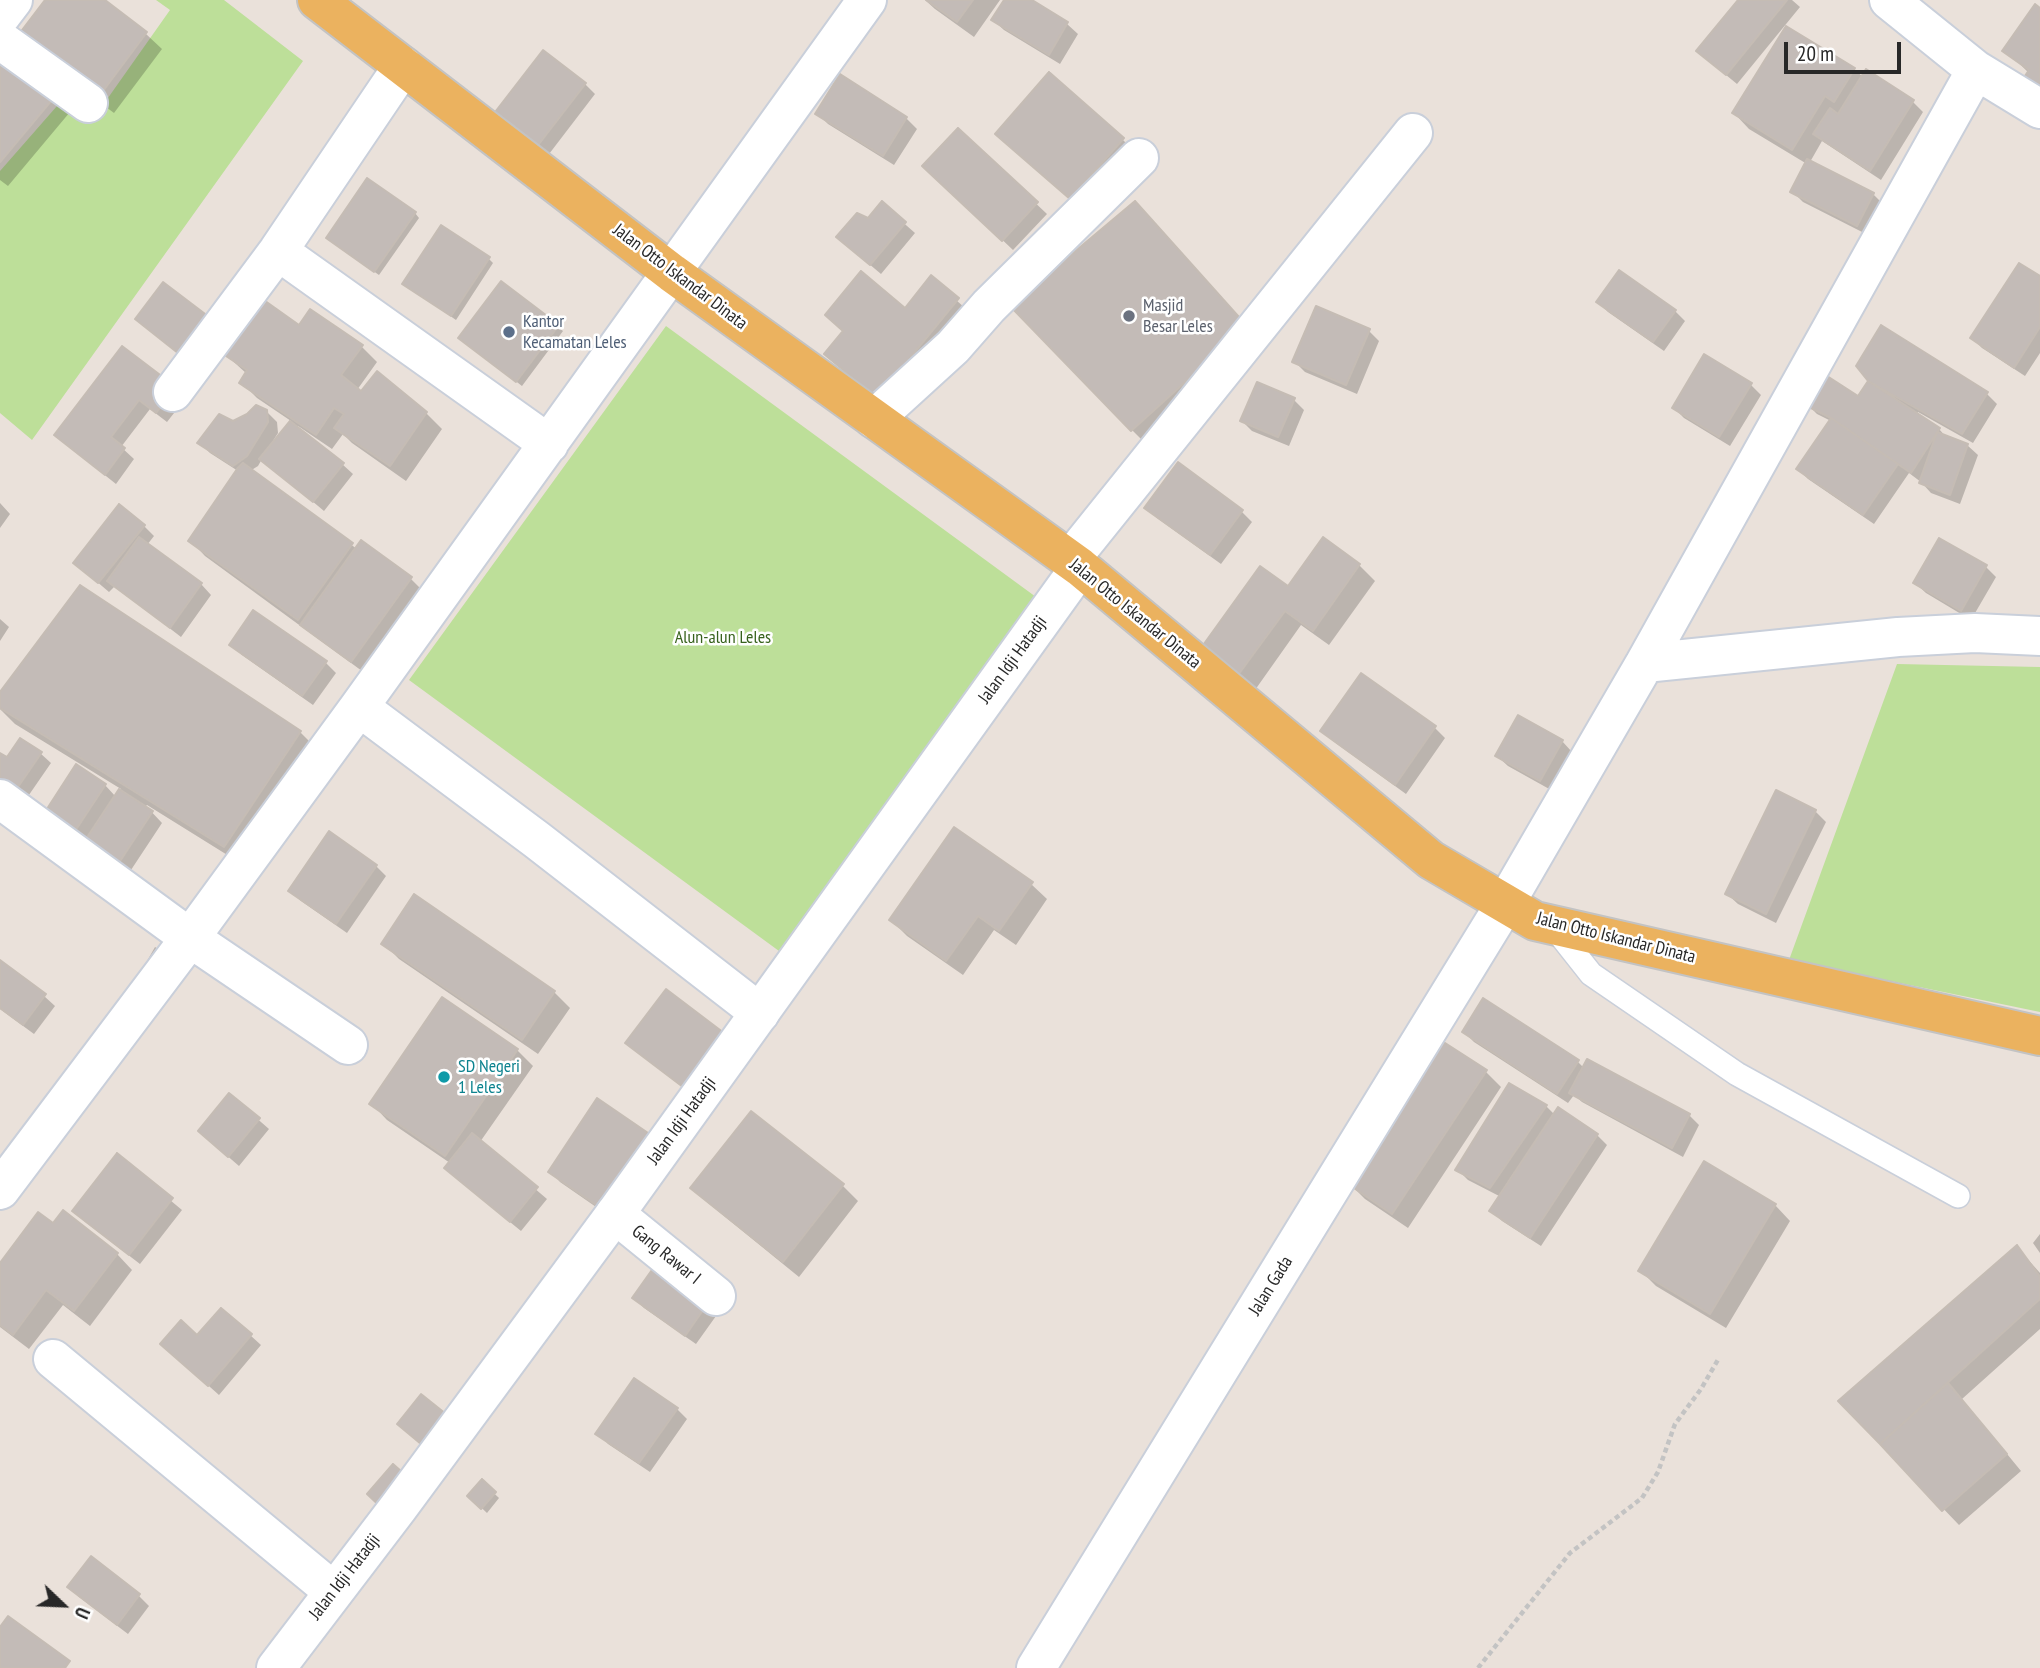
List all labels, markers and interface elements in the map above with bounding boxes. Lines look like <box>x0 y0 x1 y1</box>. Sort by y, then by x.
scale bar <box>1788 28 1905 72</box>
text: 20 m <box>1797 40 1834 67</box>
street label: Jalan Otto Iskandar Dinata <box>609 219 751 335</box>
place label: Masjid Besar Leles <box>1143 295 1213 338</box>
marker: Masjid Besar Leles <box>1121 308 1137 324</box>
place label: Kantor Kecamatan Leles <box>523 311 627 354</box>
marker: Kantor Kecamatan Leles <box>501 324 517 340</box>
street label: Jalan Otto Iskandar Dinata <box>1065 554 1205 674</box>
street label: Jalan Idji Hatadji <box>974 612 1052 708</box>
park label: Alun-alun Leles <box>675 627 771 649</box>
street label: Jalan Otto Iskandar Dinata <box>1535 908 1697 968</box>
place label: SD Negeri 1 Leles <box>458 1056 520 1098</box>
marker: SD Negeri 1 Leles <box>436 1069 452 1085</box>
street label: Jalan Idji Hatadji <box>643 1073 721 1169</box>
street label: Gang Rawar I <box>627 1221 705 1289</box>
street label: Jalan Gada <box>1244 1252 1298 1320</box>
street label: Jalan Idji Hatadji <box>305 1530 385 1624</box>
north arrow <box>28 1570 98 1640</box>
text: U <box>69 1604 95 1622</box>

